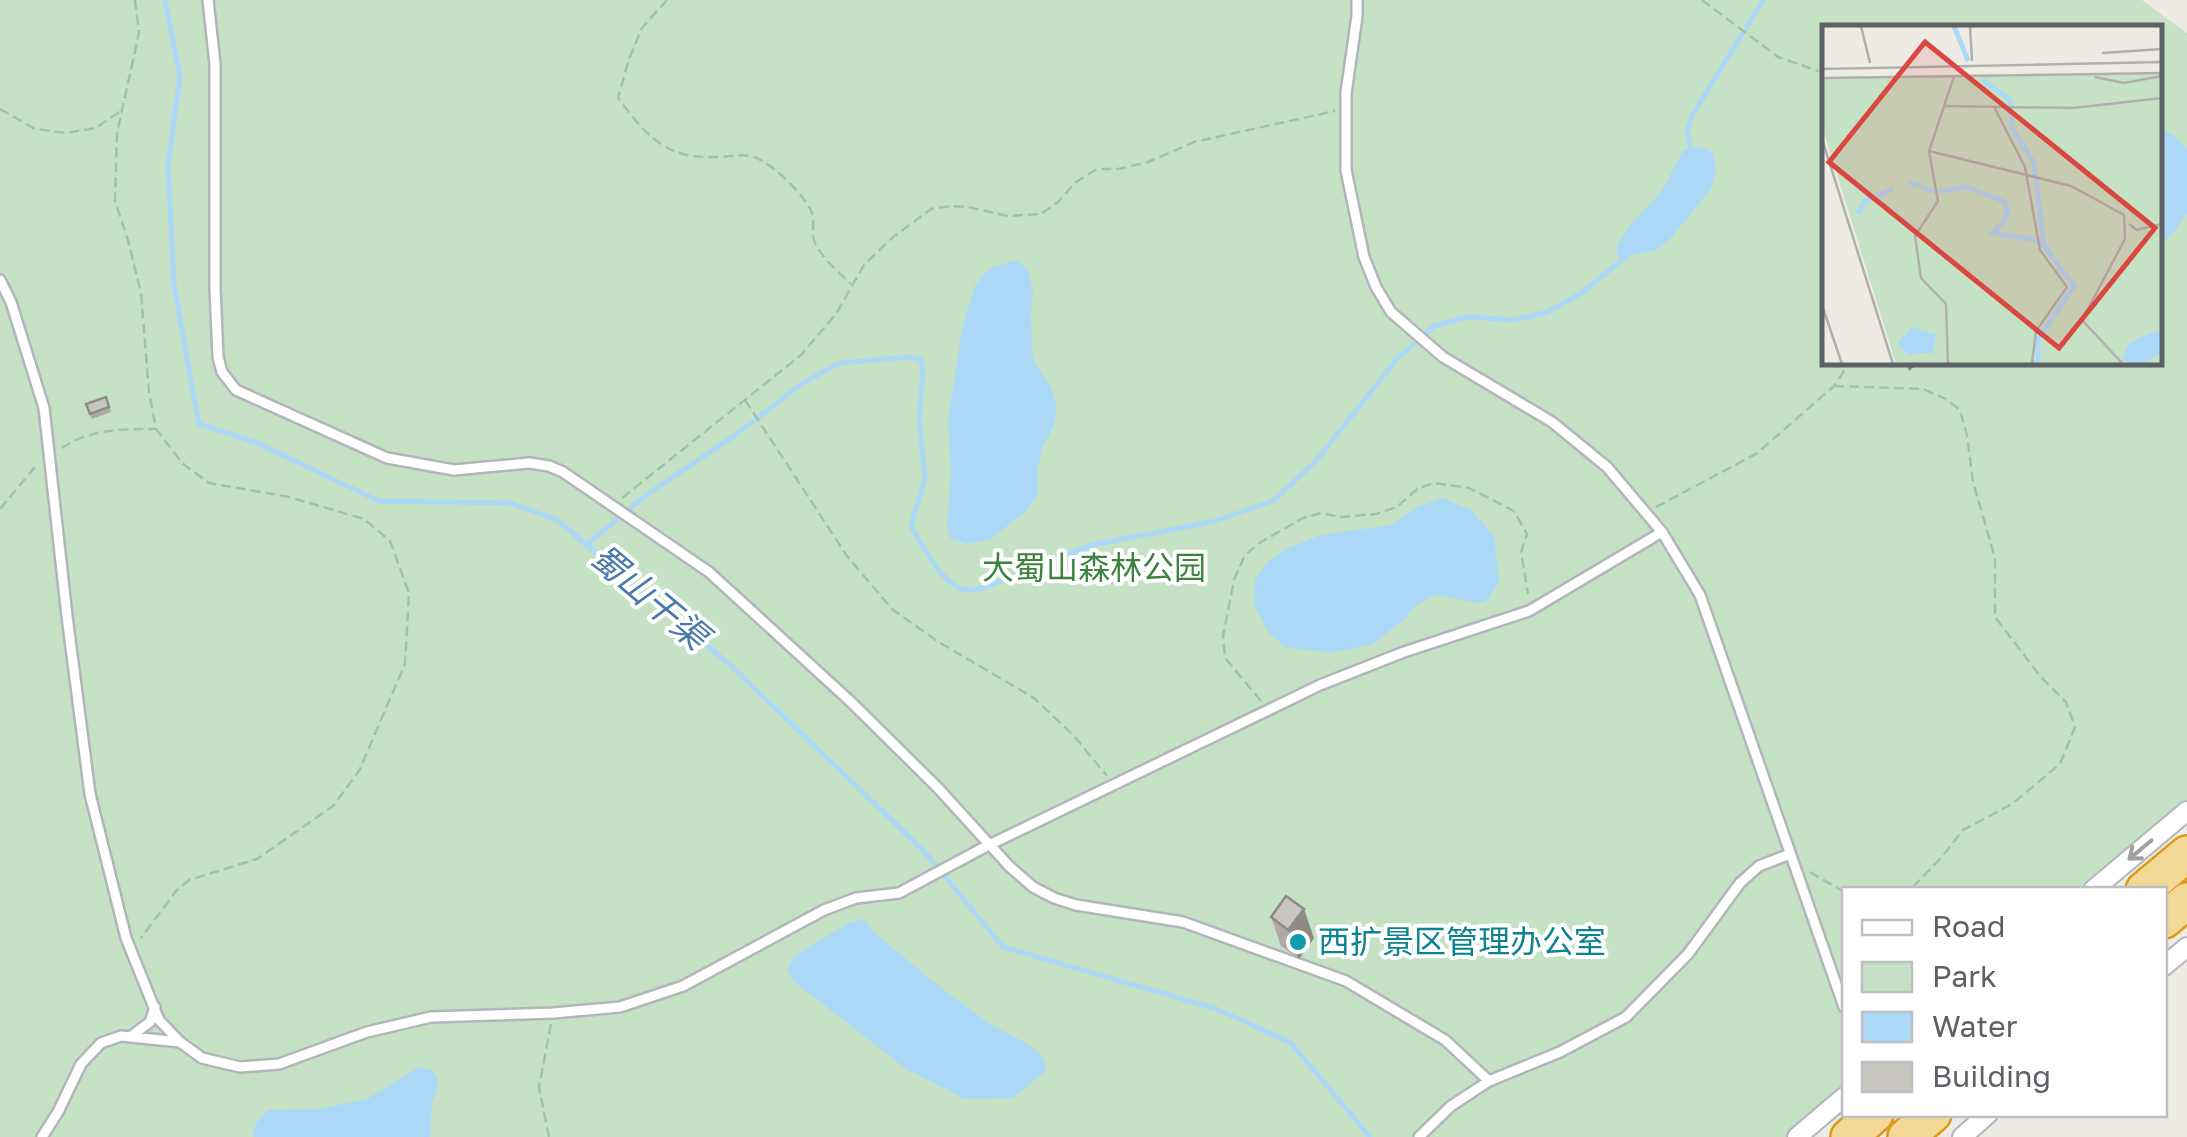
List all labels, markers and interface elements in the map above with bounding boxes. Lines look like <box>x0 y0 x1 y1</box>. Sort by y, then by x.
inset map <box>1822 25 2162 365</box>
water label: 蜀山干渠 <box>583 535 721 661</box>
park label: 大蜀山森林公园 <box>982 548 1206 586</box>
one-way arrow <box>2128 839 2154 861</box>
legend <box>1842 887 2167 1117</box>
text: Road <box>1932 908 2006 944</box>
place label: 西扩景区管理办公室 <box>1318 922 1606 960</box>
marker: 西扩景区管理办公室 <box>1287 931 1309 953</box>
text: Park <box>1932 958 1997 994</box>
text: Water <box>1932 1008 2018 1044</box>
text: Building <box>1932 1058 2051 1094</box>

